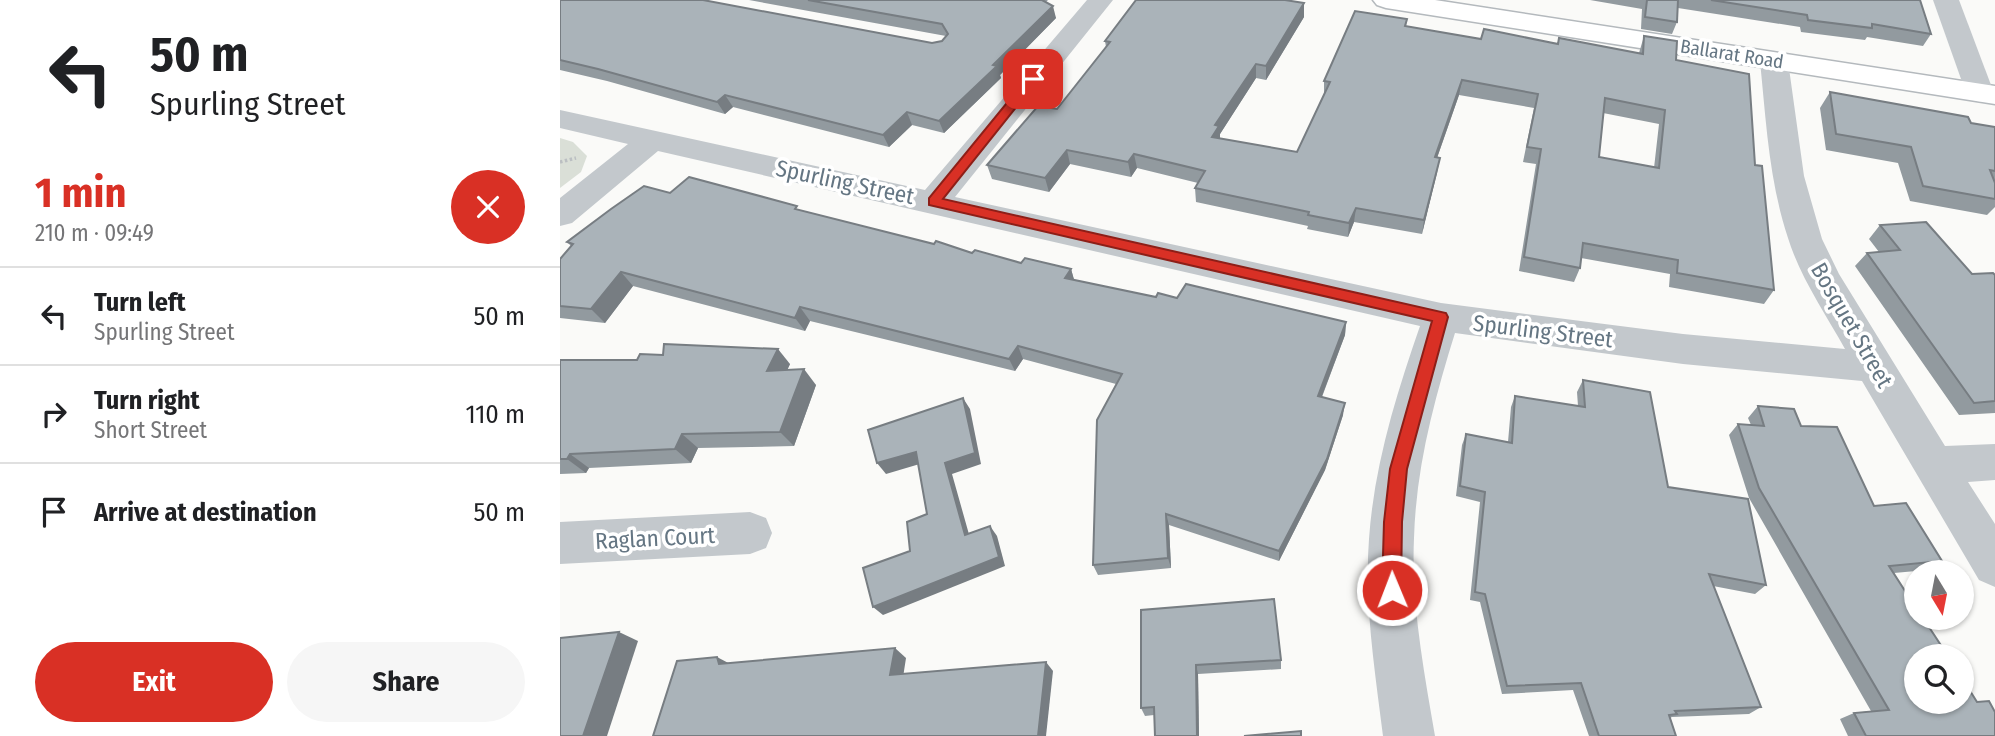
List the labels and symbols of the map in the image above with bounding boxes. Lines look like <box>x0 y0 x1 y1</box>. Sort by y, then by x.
street label: Ballarat Road <box>1679 34 1785 74</box>
pin <box>1003 49 1063 109</box>
street label: Spurling Street <box>773 154 917 210</box>
street label: Bosquet Street <box>1805 258 1899 393</box>
street label: Spurling Street <box>1472 309 1615 354</box>
street label: Raglan Court <box>594 521 716 555</box>
position arrow <box>1355 553 1429 627</box>
north arrow <box>1904 560 1974 630</box>

